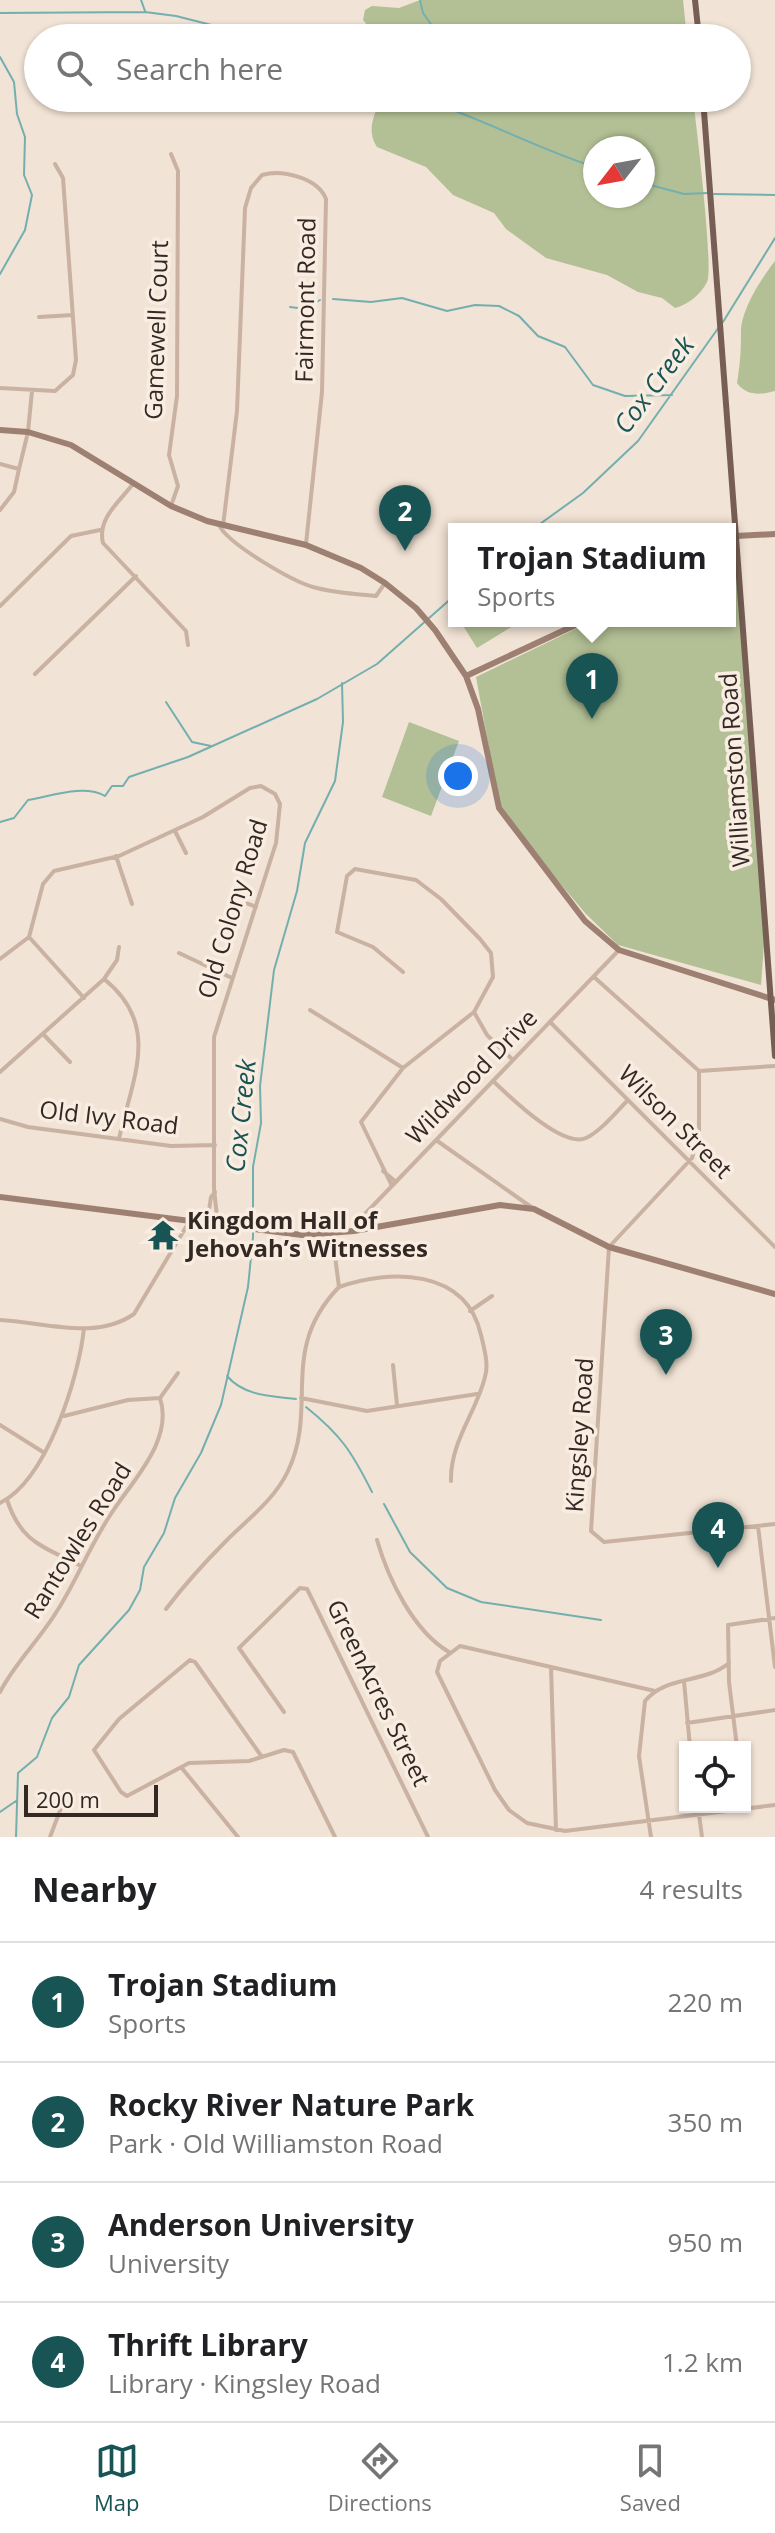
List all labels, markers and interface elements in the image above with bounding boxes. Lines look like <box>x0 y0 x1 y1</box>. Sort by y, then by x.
search box <box>24 24 751 112</box>
icon: search <box>52 46 96 90</box>
text: Search here <box>116 48 283 89</box>
north arrow <box>583 136 655 208</box>
street label: Fairmont Road <box>287 217 322 383</box>
street label: Gamewell Court <box>136 240 175 420</box>
water label: Cox Creek <box>605 327 702 440</box>
pin: 2 <box>379 485 431 551</box>
popup <box>448 523 736 627</box>
text: Trojan Stadium <box>477 537 707 578</box>
text: Sports <box>477 578 555 614</box>
pin: 1 <box>566 653 618 719</box>
street label: Williamston Road <box>710 672 757 868</box>
your location <box>438 756 478 796</box>
street label: Old Colony Road <box>189 815 275 1002</box>
street label: Wildwood Drive <box>398 1001 544 1151</box>
water label: Cox Creek <box>216 1056 264 1174</box>
street label: Wilson Street <box>612 1057 740 1185</box>
street label: Old Ivy Road <box>38 1092 181 1141</box>
place label: Kingdom Hall of Jehovah’s Witnesses <box>185 1203 428 1264</box>
temple icon: Kingdom Hall of Jehovah’s Witnesses <box>146 1218 180 1252</box>
pin: 3 <box>640 1309 692 1375</box>
street label: Kingsley Road <box>557 1356 600 1513</box>
street label: Rantowles Road <box>15 1456 138 1625</box>
pin: 4 <box>692 1502 744 1568</box>
street label: GreenAcres Street <box>320 1594 439 1791</box>
map controls <box>679 1741 751 1813</box>
button: locate <box>679 1741 751 1813</box>
scale bar <box>24 1781 158 1817</box>
text: 200 m <box>36 1784 100 1814</box>
text: Nearby <box>32 1866 157 1912</box>
text: 4 results <box>640 1871 743 1907</box>
text: Trojan Stadium <box>108 1964 337 2005</box>
text: 1 <box>51 1984 65 2020</box>
text: 220 m <box>668 1984 743 2020</box>
text: Sports <box>108 2005 186 2041</box>
text: Rocky River Nature Park <box>108 2084 474 2125</box>
text: 2 <box>51 2104 65 2140</box>
text: 350 m <box>668 2104 743 2140</box>
text: Park · Old Williamston Road <box>108 2125 443 2161</box>
text: Anderson University <box>108 2204 414 2245</box>
text: 3 <box>51 2224 65 2260</box>
text: 950 m <box>668 2224 743 2260</box>
text: University <box>108 2245 229 2281</box>
text: Thrift Library <box>108 2324 308 2365</box>
text: 4 <box>51 2344 65 2380</box>
text: 1.2 km <box>662 2344 743 2380</box>
text: Library · Kingsley Road <box>108 2365 381 2401</box>
tab: Map <box>94 2439 140 2517</box>
tab: Directions <box>328 2439 432 2517</box>
tab: Saved <box>620 2439 681 2517</box>

